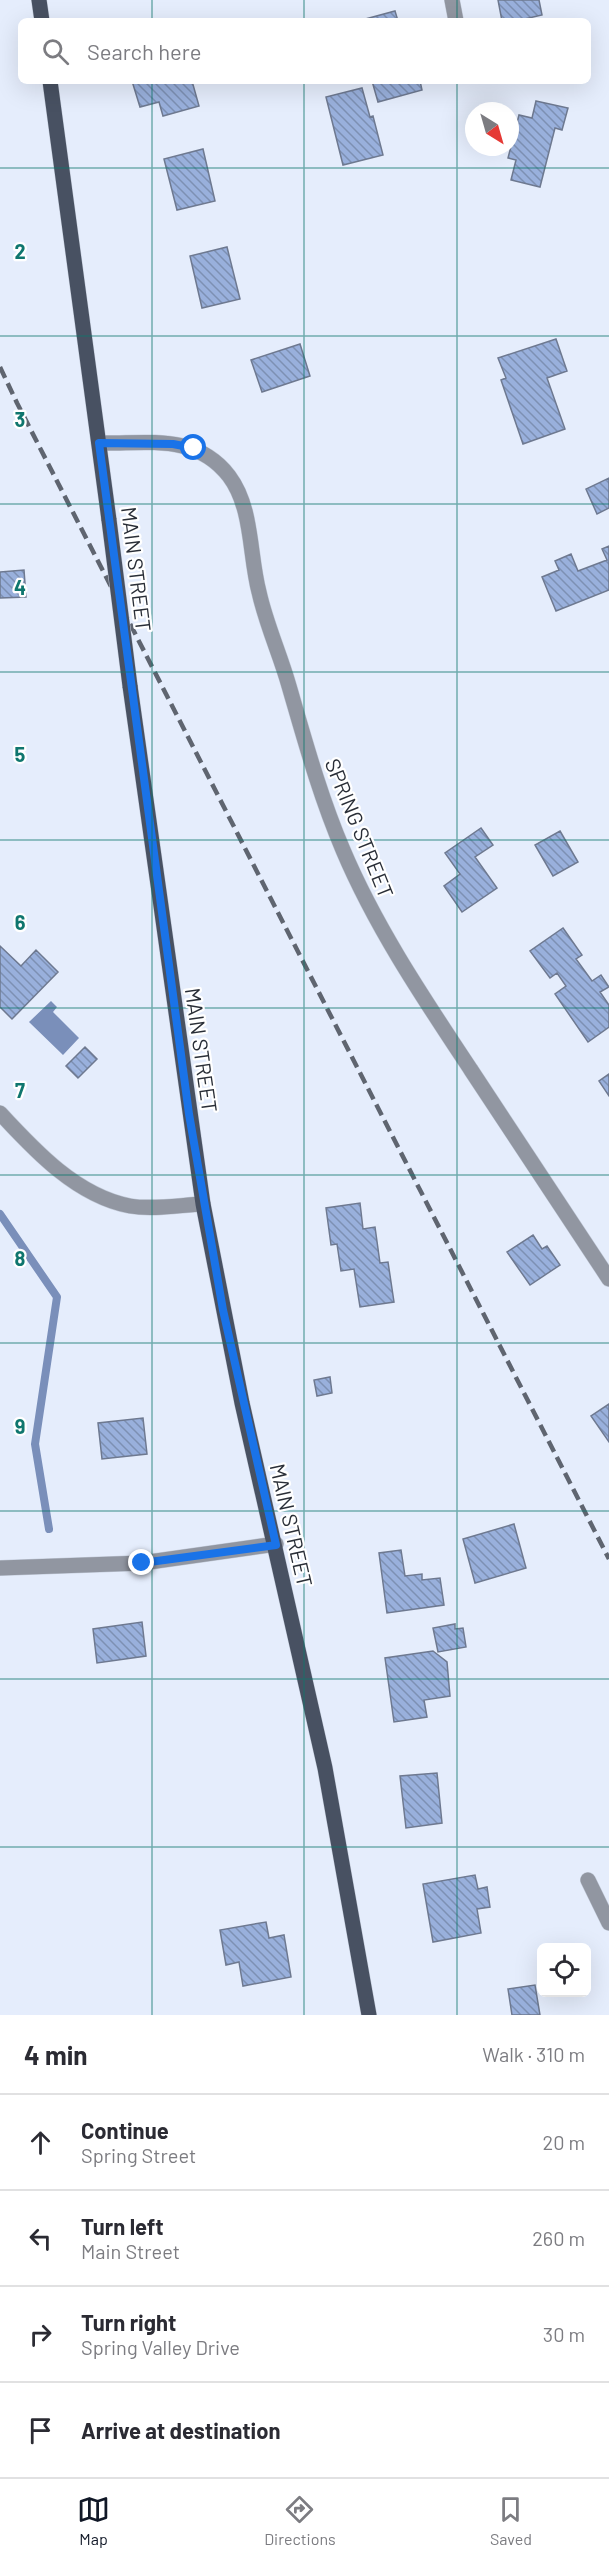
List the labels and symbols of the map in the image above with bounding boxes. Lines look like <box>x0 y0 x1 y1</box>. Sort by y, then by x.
north arrow <box>465 102 519 156</box>
text: 2 <box>14 239 26 263</box>
text: 3 <box>15 407 25 431</box>
route start <box>180 434 206 460</box>
street label: MAIN STREET <box>117 505 157 633</box>
text: 4 <box>14 575 26 599</box>
text: 5 <box>15 742 26 766</box>
street label: SPRING STREET <box>321 755 399 901</box>
text: 6 <box>15 910 26 934</box>
street label: MAIN STREET <box>181 986 223 1114</box>
text: 7 <box>15 1078 25 1102</box>
text: 8 <box>15 1246 26 1270</box>
text: 9 <box>15 1414 25 1438</box>
street label: MAIN STREET <box>266 1461 318 1589</box>
route end <box>128 1549 154 1575</box>

